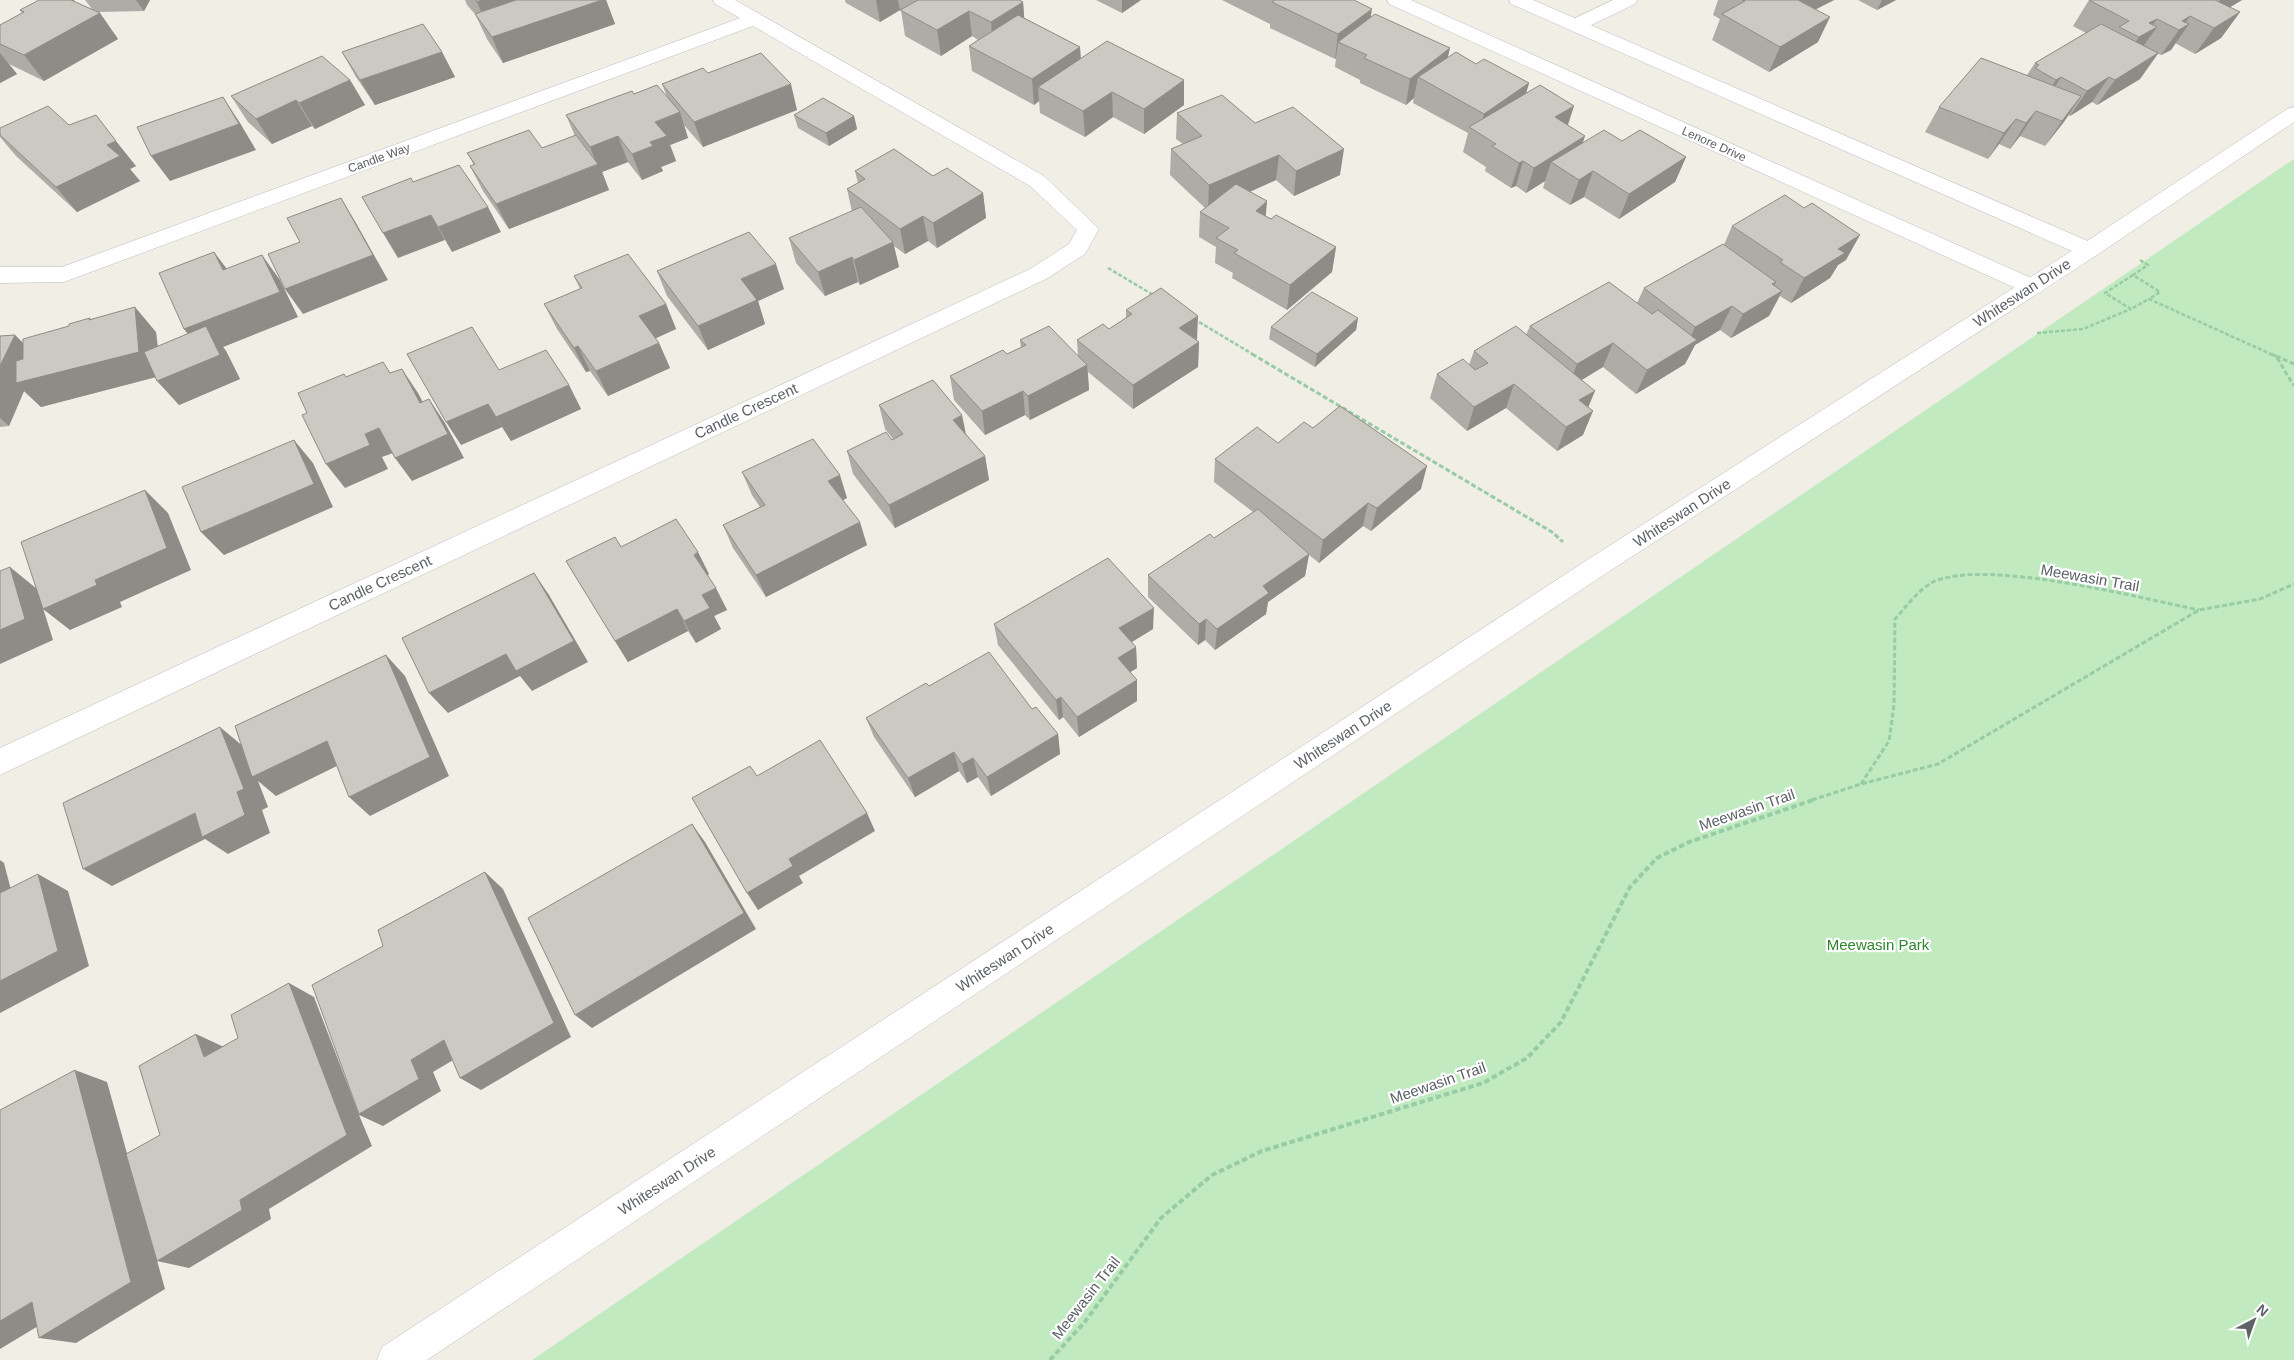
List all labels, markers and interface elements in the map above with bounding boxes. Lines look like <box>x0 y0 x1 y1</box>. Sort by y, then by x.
street label: Lenore Drive <box>1680 124 1749 164</box>
street label: Candle Way <box>346 140 412 176</box>
street label: Whiteswan Drive <box>1970 255 2074 330</box>
street label: Candle Crescent <box>692 379 801 442</box>
street label: Whiteswan Drive <box>1630 475 1734 550</box>
street label: Candle Crescent <box>326 551 435 614</box>
street label: Meewasin Trail <box>2039 560 2141 595</box>
street label: Whiteswan Drive <box>1291 697 1395 772</box>
street label: Meewasin Trail <box>1697 785 1797 834</box>
street label: Whiteswan Drive <box>953 920 1057 995</box>
park label: Meewasin Park <box>1827 936 1930 953</box>
street label: Meewasin Trail <box>1388 1058 1488 1107</box>
street label: Whiteswan Drive <box>615 1143 719 1218</box>
street label: Meewasin Trail <box>1048 1253 1123 1342</box>
north arrow <box>2229 1295 2279 1345</box>
text: N <box>2253 1301 2272 1320</box>

